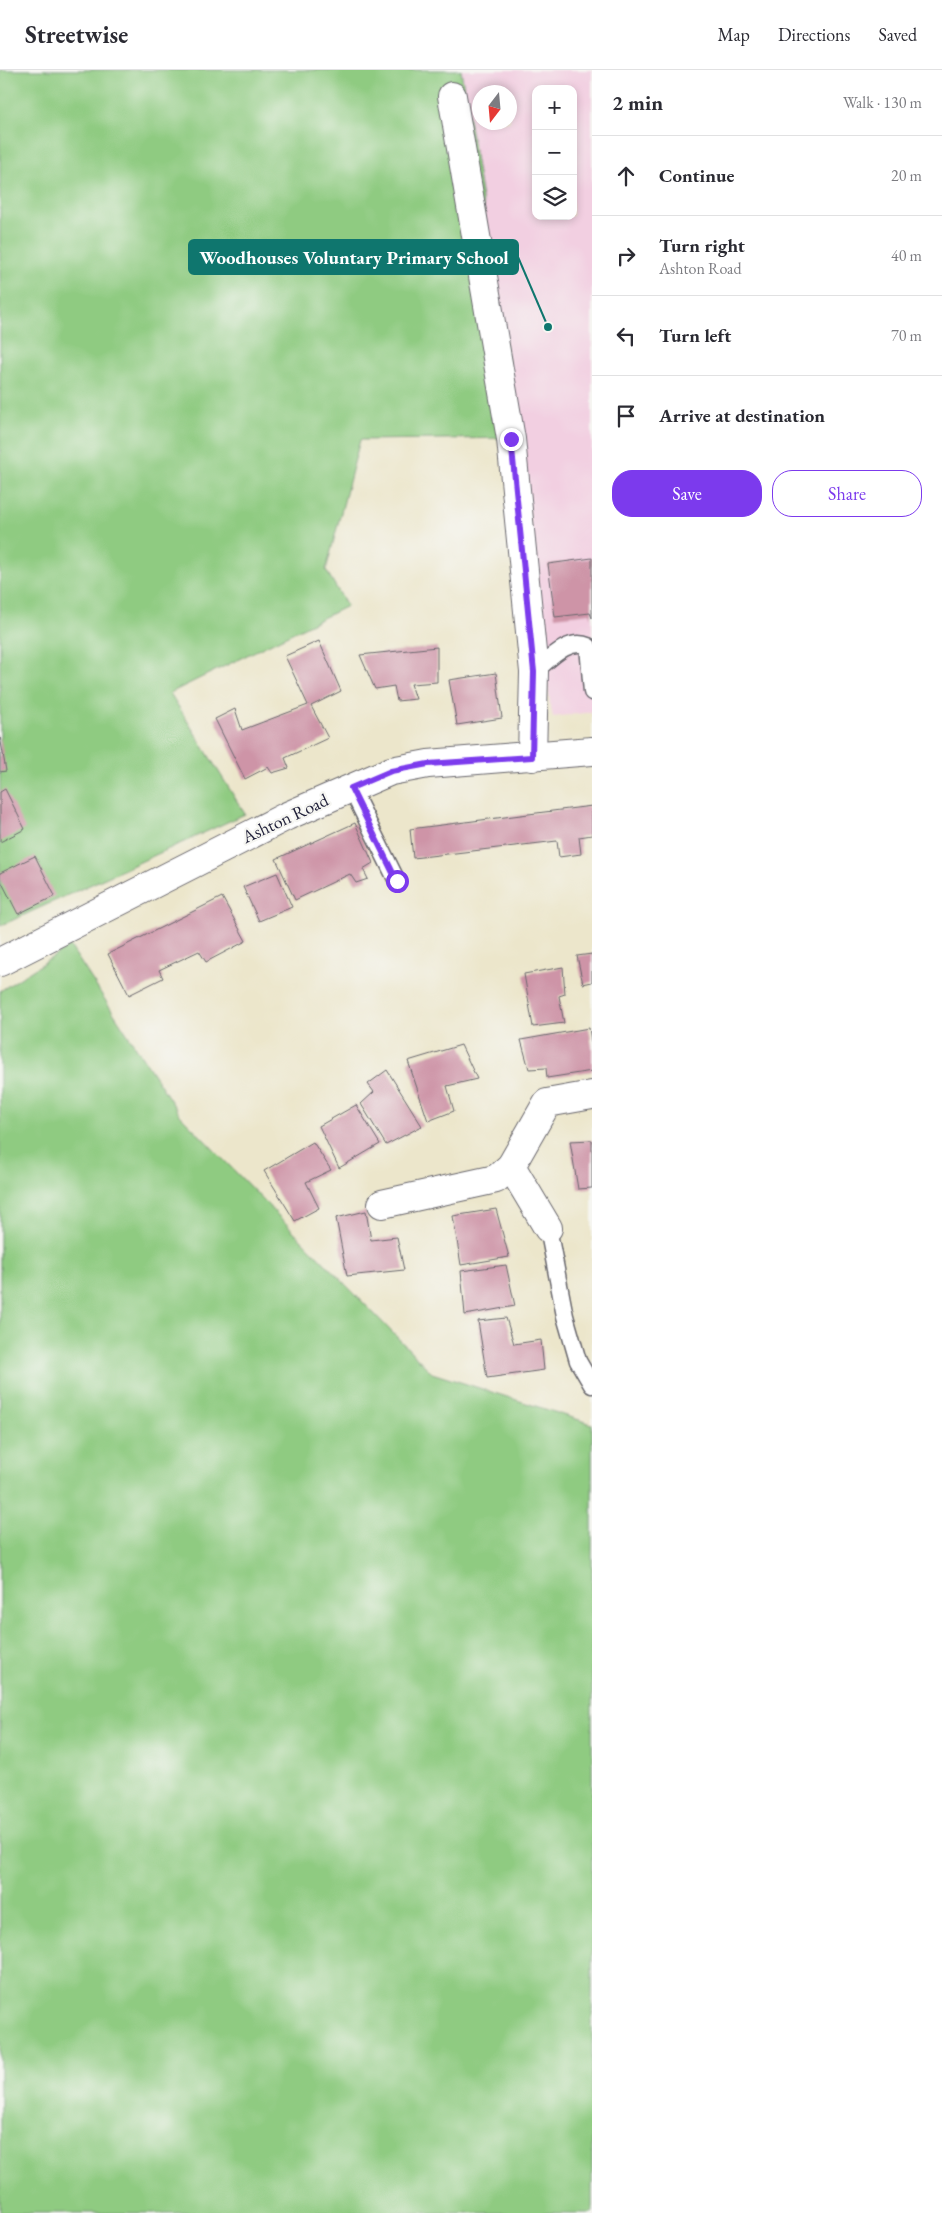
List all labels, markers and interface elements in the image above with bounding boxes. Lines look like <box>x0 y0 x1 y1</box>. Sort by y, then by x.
text: Streetwise <box>25 19 128 50</box>
text: Map <box>718 23 750 46</box>
text: Directions <box>778 23 850 46</box>
text: Saved <box>878 23 917 46</box>
north arrow <box>472 85 517 130</box>
map controls <box>532 85 577 220</box>
button: + <box>532 85 577 130</box>
text: 2 min <box>612 89 663 116</box>
text: Walk · 130 m <box>843 92 922 113</box>
button: − <box>532 130 577 175</box>
icon: ahead <box>612 162 640 190</box>
text: Continue <box>659 163 734 188</box>
text: 20 m <box>891 165 922 186</box>
button: layers <box>532 175 577 220</box>
text: Turn right <box>659 233 745 258</box>
callout: Woodhouses Voluntary Primary School <box>189 240 518 274</box>
icon: right <box>612 242 640 270</box>
text: Woodhouses Voluntary Primary School <box>199 245 509 270</box>
text: 40 m <box>891 245 922 266</box>
text: Ashton Road <box>659 258 742 279</box>
icon: left <box>612 322 640 350</box>
text: Turn left <box>659 323 731 348</box>
text: 70 m <box>891 325 922 346</box>
icon: arrive <box>612 402 640 430</box>
text: Arrive at destination <box>659 403 825 428</box>
route end <box>500 428 523 451</box>
button: Save <box>612 470 762 517</box>
button: Share <box>772 470 922 517</box>
street label: Ashton Road <box>237 788 333 848</box>
route start <box>386 870 409 893</box>

